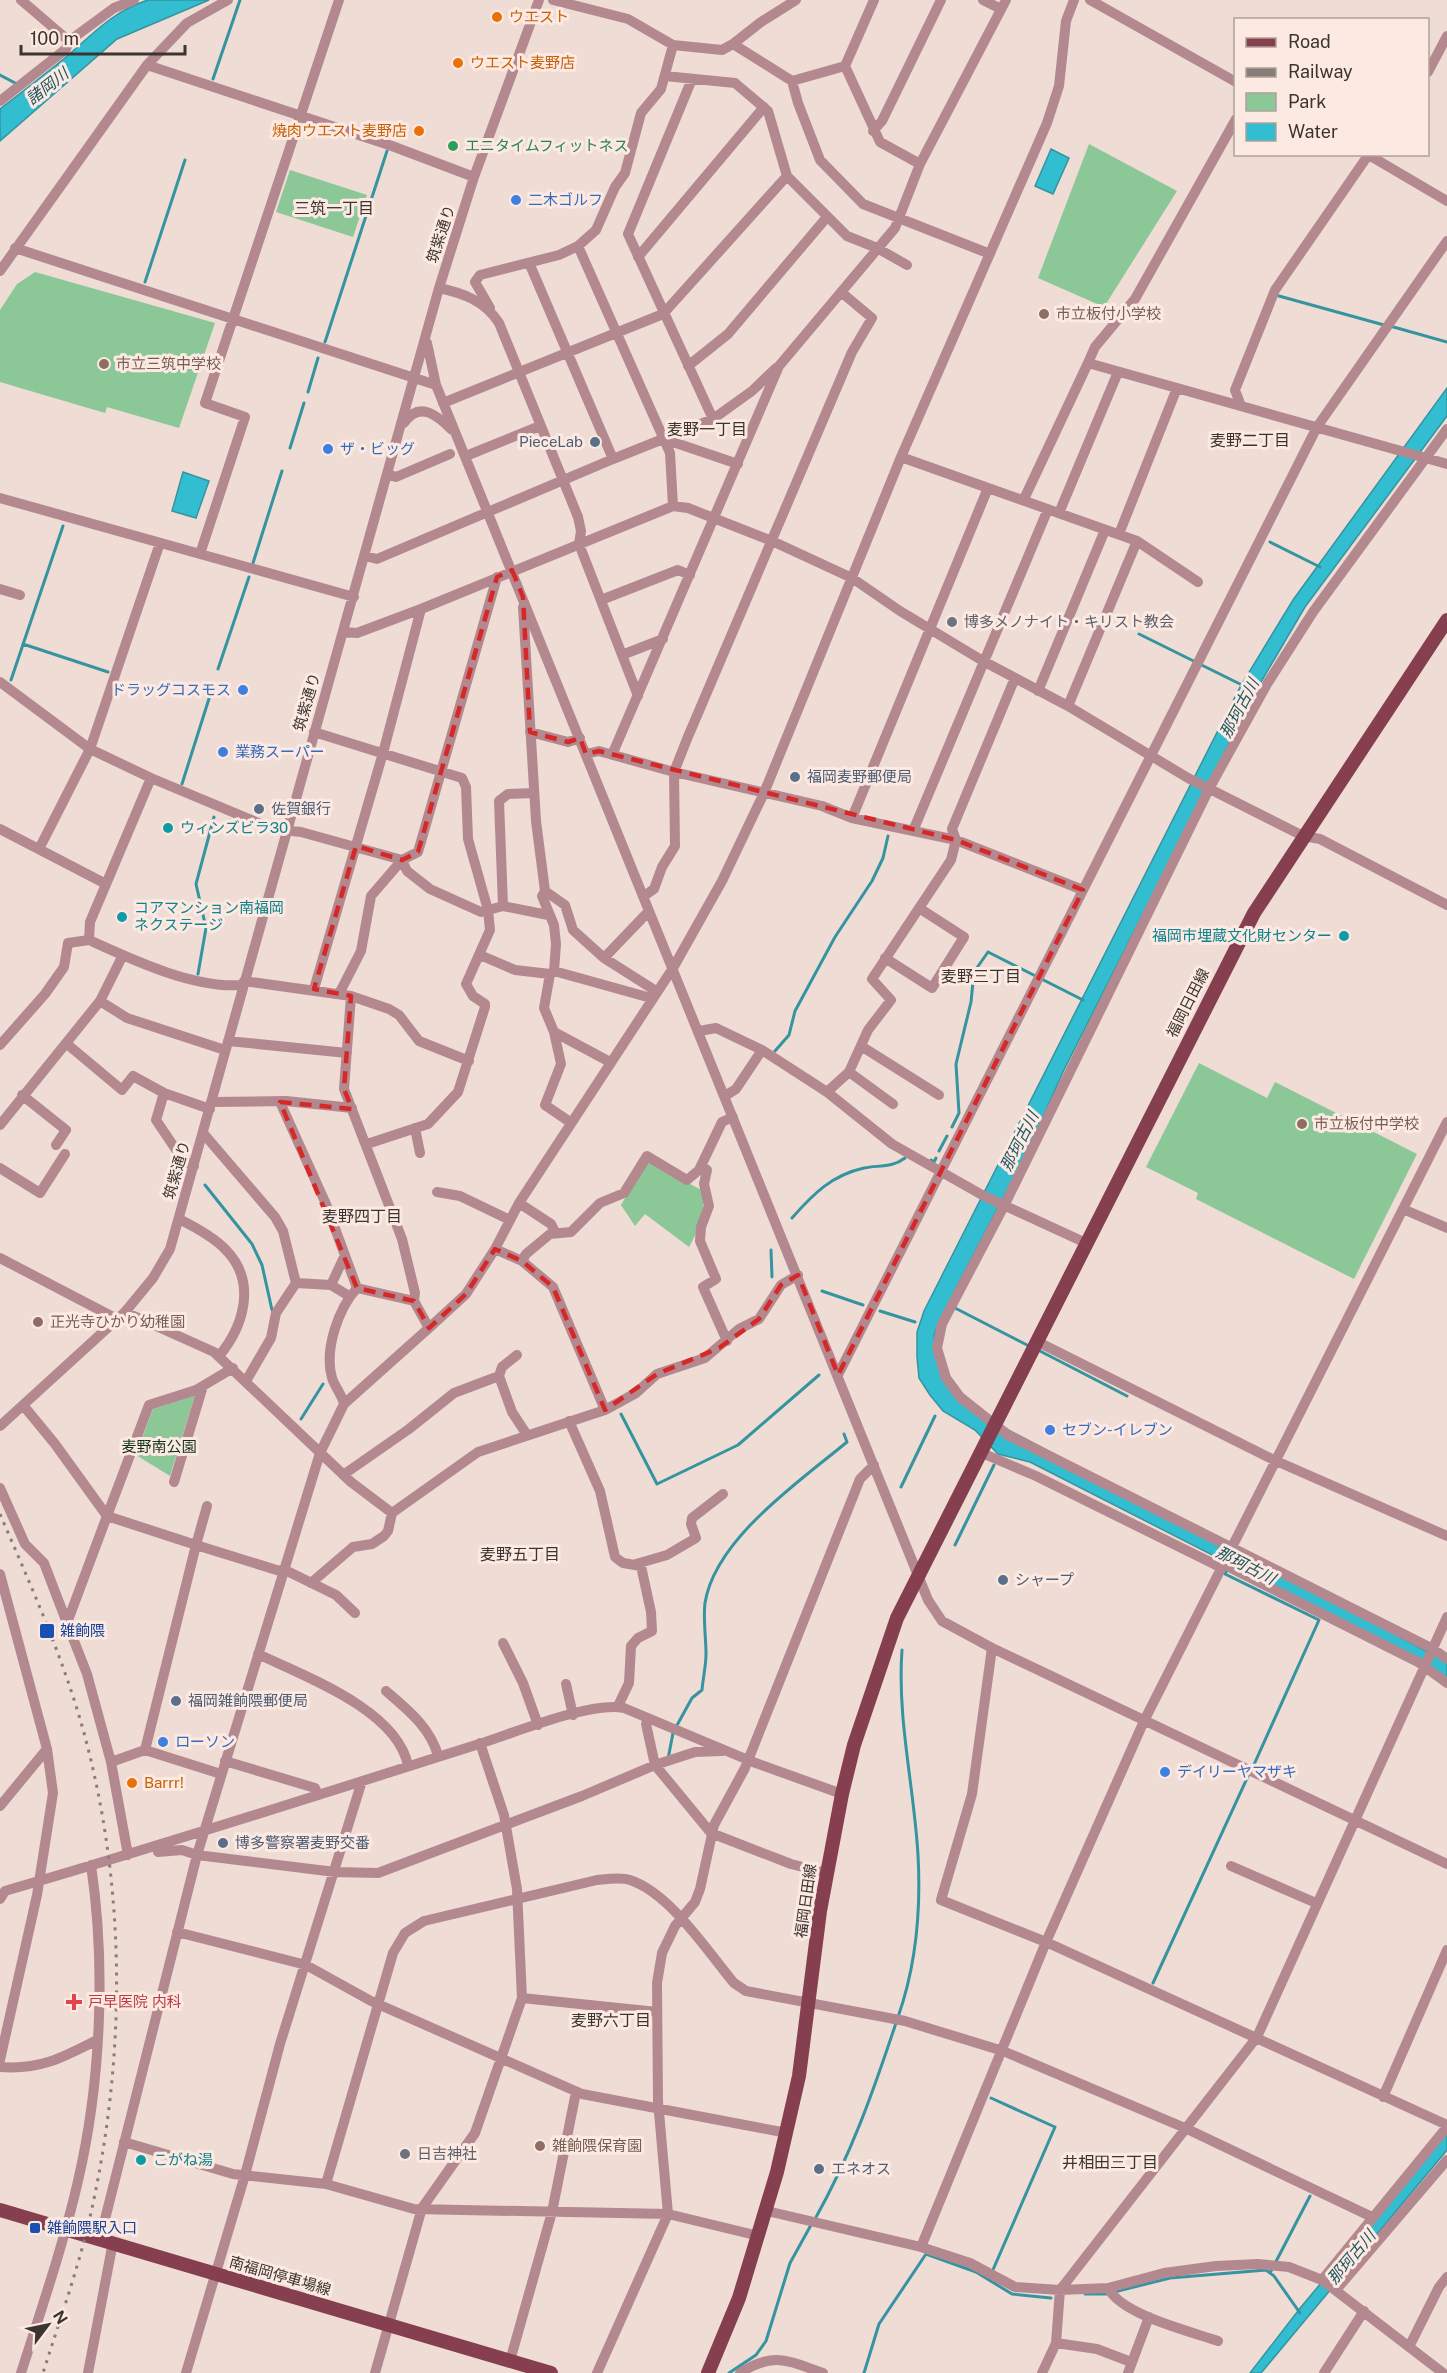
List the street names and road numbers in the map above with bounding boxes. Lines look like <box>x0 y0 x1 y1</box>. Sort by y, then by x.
street label: 筑紫通り <box>423 203 458 265</box>
street label: 筑紫通り <box>290 671 323 733</box>
street label: 福岡日田線 <box>1163 965 1212 1040</box>
street label: 筑紫通り <box>160 1139 193 1201</box>
street label: 福岡日田線 <box>792 1863 819 1939</box>
street label: 南福岡停車場線 <box>227 2253 333 2298</box>

